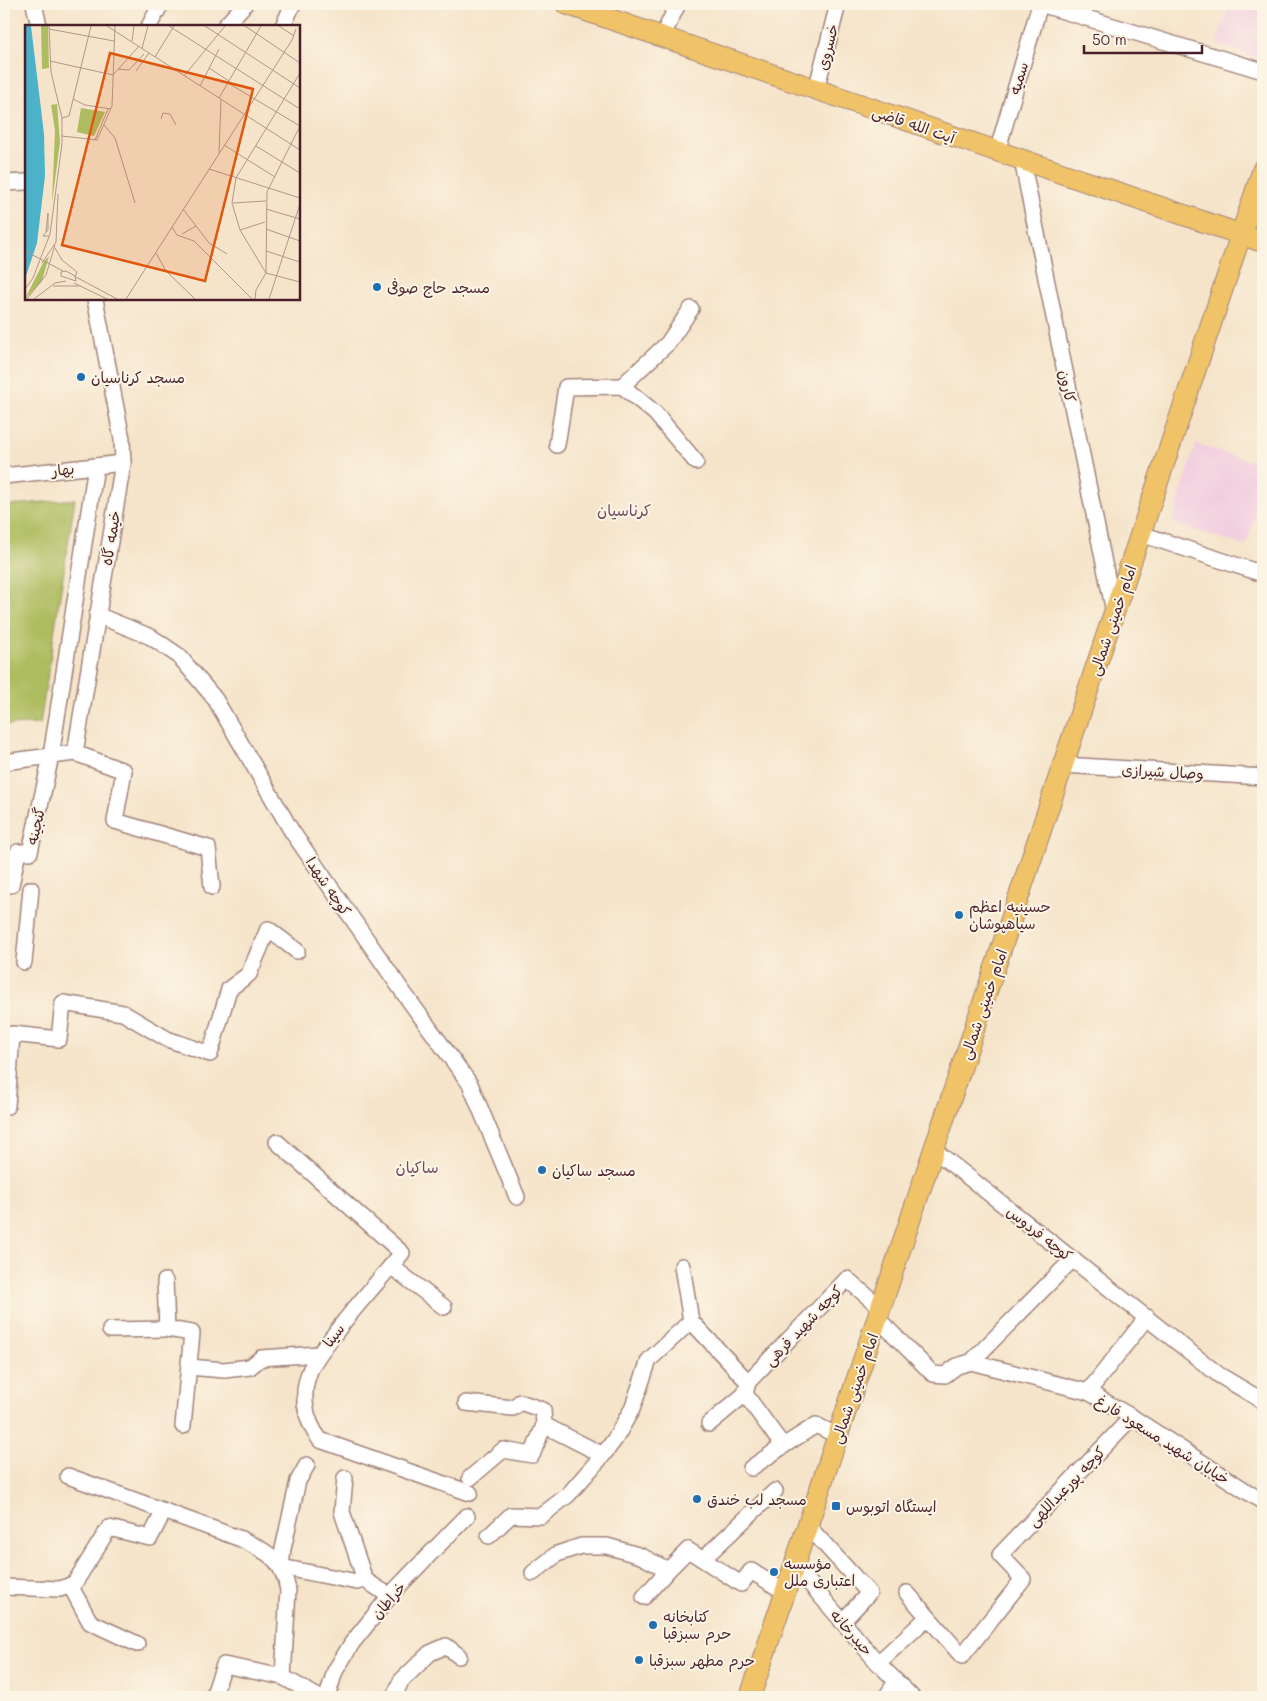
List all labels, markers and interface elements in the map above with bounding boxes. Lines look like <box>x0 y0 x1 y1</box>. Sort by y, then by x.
street label: خسروی <box>812 22 842 72</box>
scale bar <box>1084 22 1202 54</box>
inset map <box>25 25 300 300</box>
text: 50 m <box>1092 29 1127 49</box>
street label: سمیه <box>1004 59 1032 97</box>
street label: آیت الله قاضی <box>870 101 959 149</box>
place label: مسجد حاج صوفی <box>387 277 490 298</box>
marker: مسجد حاج صوفی <box>371 281 383 293</box>
place label: مسجد کرناسیان <box>91 367 185 387</box>
street label: کارون <box>1055 368 1081 404</box>
marker: مسجد کرناسیان <box>75 371 87 383</box>
street label: بهار <box>50 458 75 480</box>
district label: کرناسیان <box>597 499 651 520</box>
street label: خیمه گاه <box>96 509 124 567</box>
street label: امام خمینی شمالی <box>1084 562 1142 679</box>
street label: وصال شیرازی <box>1121 759 1205 784</box>
street label: گنجینه <box>21 805 49 847</box>
street label: کوچه شهدا <box>301 853 356 920</box>
place label: حسینیه اعظم سیاهپوشان <box>969 896 1051 934</box>
marker: حسینیه اعظم سیاهپوشان <box>953 909 965 921</box>
street label: امام خمینی شمالی <box>955 946 1013 1063</box>
district label: ساکیان <box>395 1156 439 1177</box>
place label: مسجد ساکیان <box>552 1160 636 1180</box>
marker: مسجد ساکیان <box>536 1164 548 1176</box>
street label: کوچه فردوس <box>1002 1201 1077 1266</box>
street label: کوچه شهید فرهی <box>759 1280 847 1370</box>
street label: سینا <box>318 1319 348 1351</box>
street label: امام خمینی شمالی <box>826 1330 884 1447</box>
street label: خیابان شهید مسعود فارغ <box>1092 1390 1234 1489</box>
street label: کوچه پورعبداللهی <box>1023 1442 1110 1531</box>
place label: مسجد لب خندق <box>707 1489 807 1509</box>
marker: مسجد لب خندق <box>691 1493 703 1505</box>
place label: ایستگاه اتوبوس <box>846 1496 937 1516</box>
marker: ایستگاه اتوبوس <box>830 1500 842 1512</box>
place label: مؤسسه اعتباری ملل <box>784 1553 855 1590</box>
marker: مؤسسه اعتباری ملل <box>768 1566 780 1578</box>
street label: خراطان <box>366 1577 410 1623</box>
street label: حیدرخانه <box>826 1604 878 1660</box>
place label: کتابخانه حرم سبزقبا <box>663 1606 732 1646</box>
marker: کتابخانه حرم سبزقبا <box>647 1619 659 1631</box>
place label: حرم مطهر سبزقبا <box>649 1650 755 1673</box>
marker: حرم مطهر سبزقبا <box>633 1654 645 1666</box>

